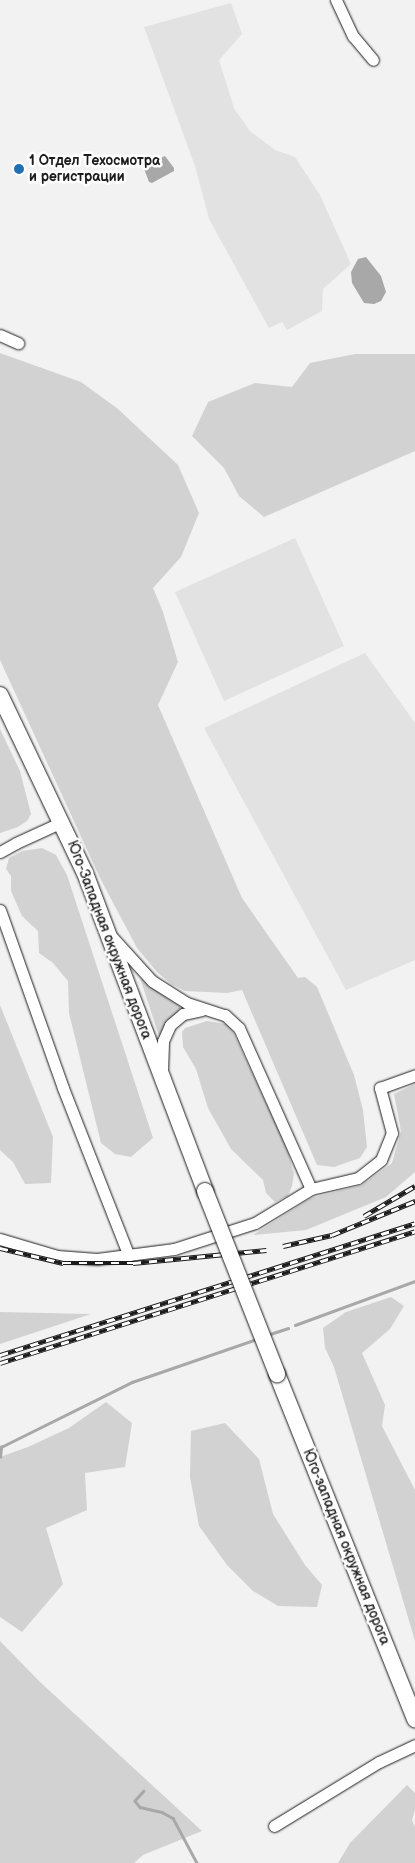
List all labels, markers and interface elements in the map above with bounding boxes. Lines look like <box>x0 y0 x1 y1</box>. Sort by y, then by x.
place label: 1 Отдел Техосмотра и регистрации <box>29 153 160 186</box>
marker: 1 Отдел Техосмотра и регистрации <box>13 163 25 175</box>
street label: Юго-Западная окружная дорога <box>63 838 155 1042</box>
street label: Юго-западная окружная дорога <box>299 1447 393 1647</box>

